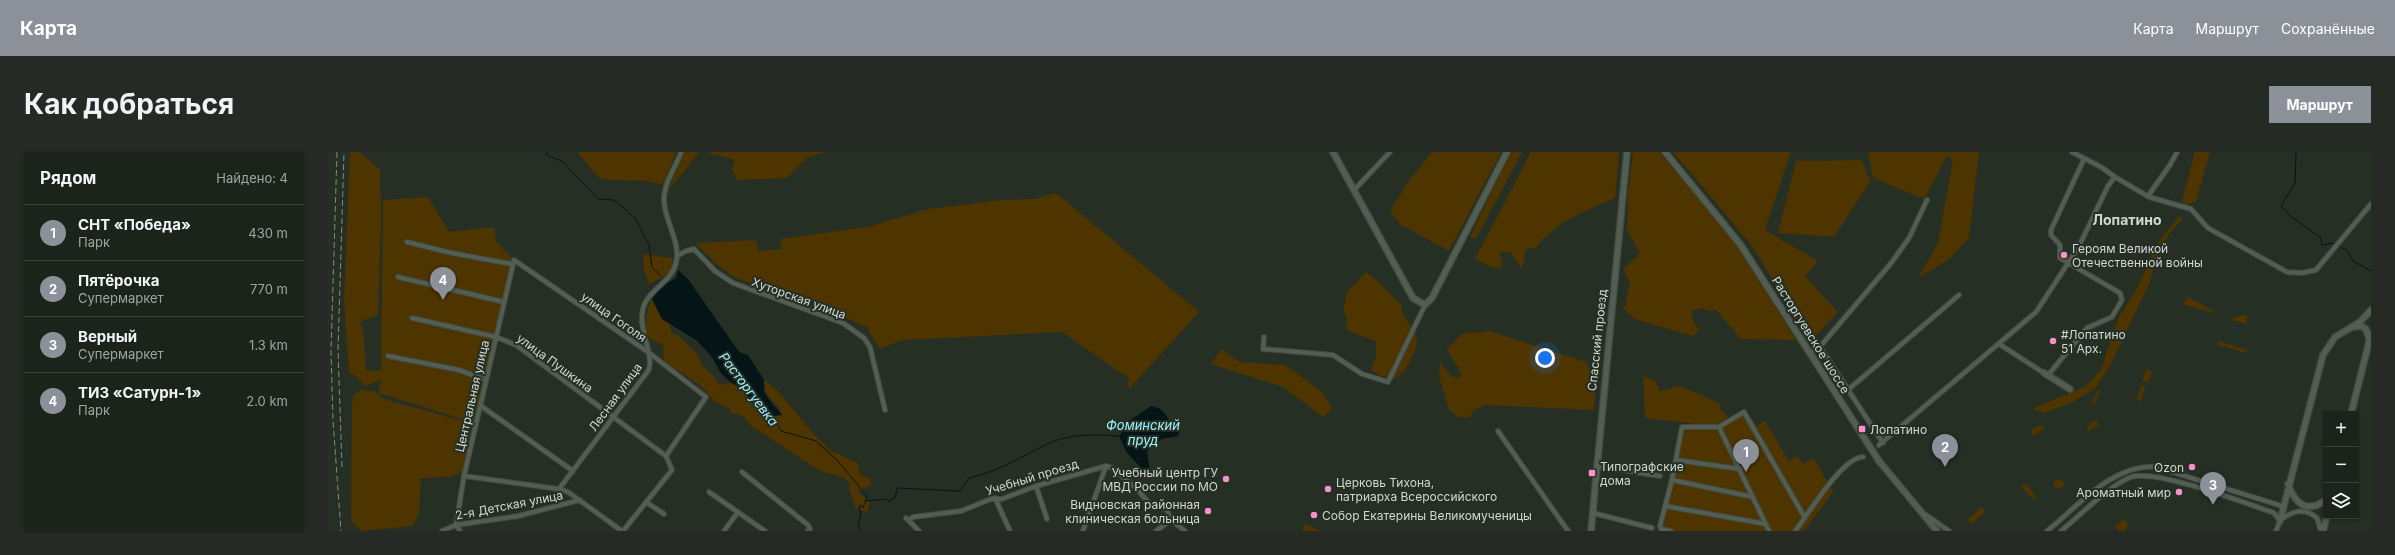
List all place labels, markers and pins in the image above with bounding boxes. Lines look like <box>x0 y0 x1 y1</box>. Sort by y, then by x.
place label: Героям Великой Отечественной войны <box>2072 241 2203 270</box>
marker: Героям Великой Отечественной войны <box>2059 250 2069 260</box>
pin: 4 <box>430 267 456 300</box>
place label: #Лопатино 51 Арх. <box>2061 327 2126 356</box>
marker: #Лопатино 51 Арх. <box>2048 336 2058 346</box>
place label: Лопатино <box>1870 422 1927 437</box>
marker: Лопатино <box>1857 424 1867 434</box>
pin: 2 <box>1932 434 1958 467</box>
pin: 1 <box>1733 439 1759 472</box>
place label: Типографские дома <box>1600 459 1684 488</box>
place label: Ozon <box>2154 460 2184 475</box>
marker: Ozon <box>2187 462 2197 472</box>
place label: Учебный центр ГУ МВД России по МО <box>1102 465 1218 494</box>
marker: Типографские дома <box>1587 468 1597 478</box>
pin: 3 <box>2200 472 2226 505</box>
marker: Учебный центр ГУ МВД России по МО <box>1221 474 1231 484</box>
place label: Церковь Тихона, патриарха Всероссийского <box>1336 475 1497 504</box>
marker: Церковь Тихона, патриарха Всероссийского <box>1323 484 1333 494</box>
place label: Ароматный мир <box>2076 485 2171 500</box>
marker: Ароматный мир <box>2174 487 2184 497</box>
place label: Видновская районная клиническая больница <box>1065 497 1200 526</box>
marker: Видновская районная клиническая больница <box>1203 506 1213 516</box>
place label: Собор Екатерины Великомученицы <box>1322 508 1532 523</box>
marker: Собор Екатерины Великомученицы <box>1309 510 1319 520</box>

